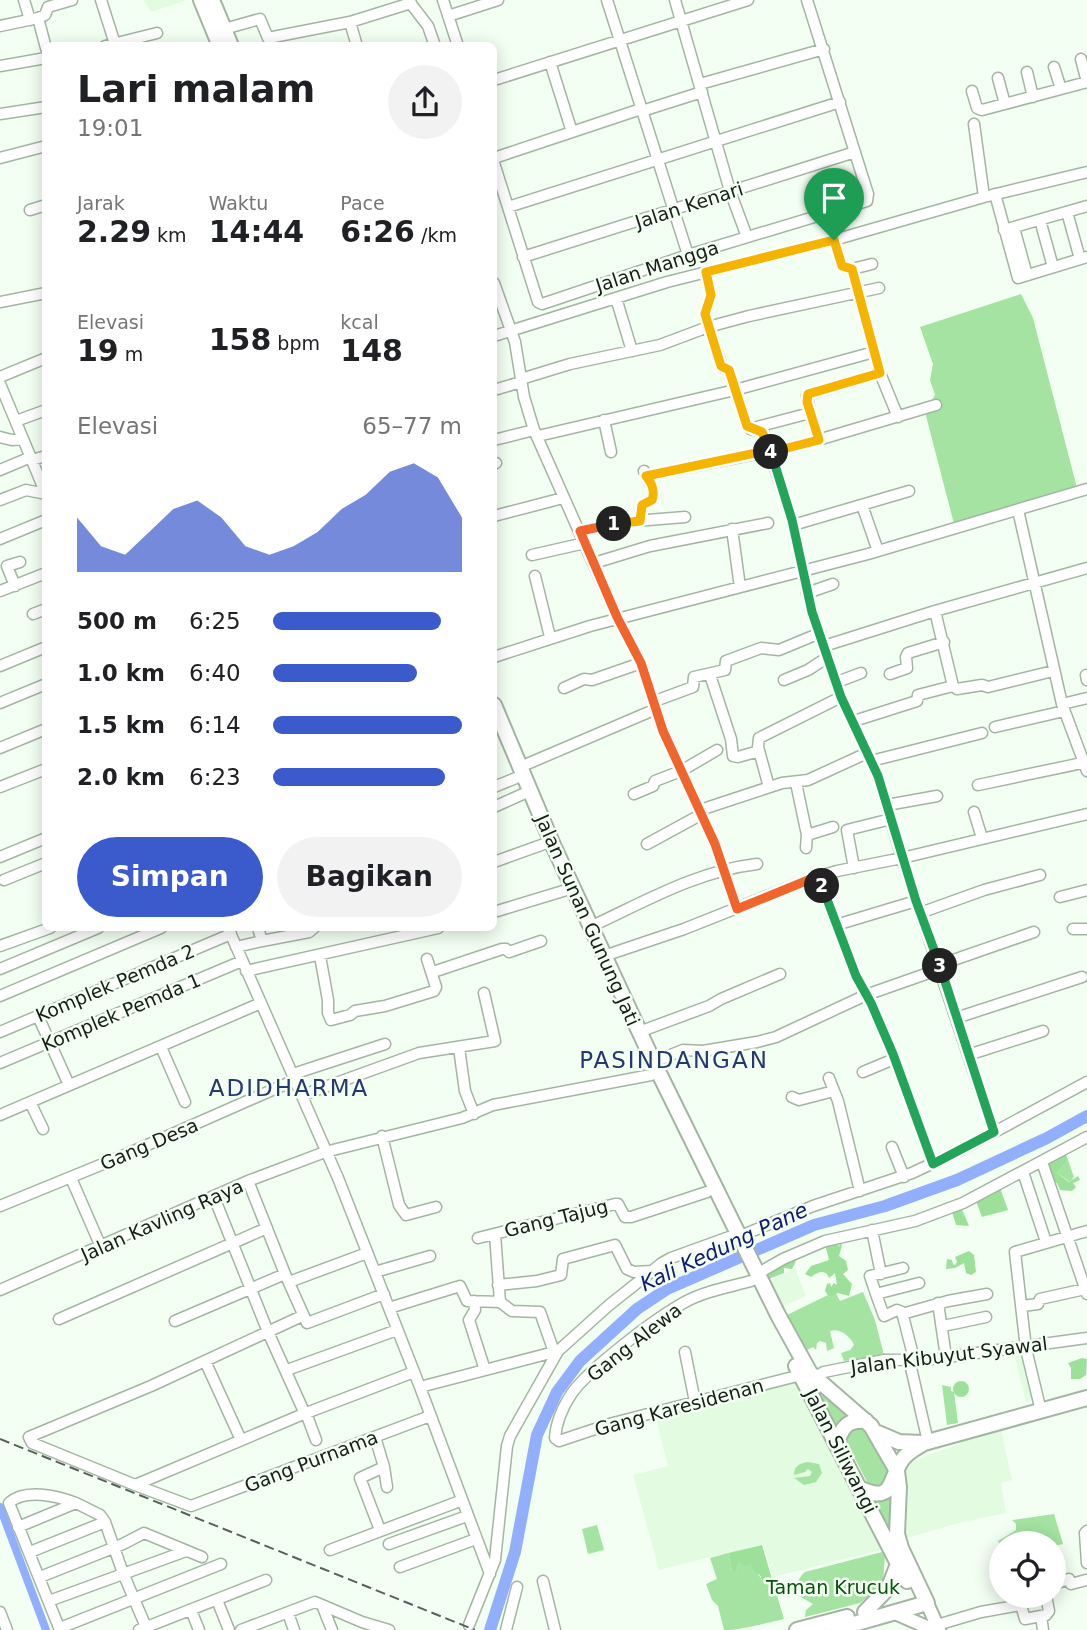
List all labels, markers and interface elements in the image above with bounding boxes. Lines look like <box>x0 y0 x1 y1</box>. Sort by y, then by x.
button: share <box>388 65 462 139</box>
text: Lari malam <box>77 67 315 111</box>
text: 19:01 <box>77 115 143 141</box>
pin <box>804 168 864 240</box>
street label: Jalan Kenari <box>631 177 746 233</box>
icon: arrive <box>815 179 853 217</box>
text: Jarak <box>77 192 125 214</box>
text: Waktu <box>209 192 268 214</box>
text: Pace <box>340 192 385 214</box>
text: 2.29 <box>77 214 151 249</box>
text: 14:44 <box>209 214 304 249</box>
text: 6:26 <box>340 214 415 249</box>
text: km <box>151 224 187 246</box>
text: /km <box>415 224 457 246</box>
street label: Jalan Mangga <box>592 236 721 297</box>
text: Elevasi <box>77 311 144 333</box>
text: kcal <box>340 311 379 333</box>
text: 158 <box>209 322 271 357</box>
text: bpm <box>271 332 320 354</box>
text: 19 <box>77 333 119 368</box>
text: 148 <box>340 333 403 368</box>
text: m <box>119 343 143 365</box>
text: Elevasi <box>77 413 158 439</box>
text: 65–77 m <box>362 413 462 439</box>
pin: 4 <box>754 434 788 470</box>
text: 4 <box>764 440 777 462</box>
pin: 1 <box>596 506 632 542</box>
text: 1 <box>607 512 620 534</box>
text: 500 m <box>77 608 157 634</box>
text: 6:25 <box>189 608 241 634</box>
text: 1.0 km <box>77 660 165 686</box>
text: 6:40 <box>189 660 241 686</box>
text: 1.5 km <box>77 712 165 738</box>
text: 6:14 <box>189 712 241 738</box>
text: 2.0 km <box>77 764 165 790</box>
text: 6:23 <box>189 764 241 790</box>
street label: Jalan Sunan Gunung Jati <box>531 810 645 1029</box>
button: Simpan <box>77 837 263 917</box>
button: Bagikan <box>277 837 462 917</box>
pin: 2 <box>804 868 840 903</box>
text: 2 <box>815 874 828 896</box>
street label: Komplek Pemda 2 <box>32 940 198 1026</box>
pin: 3 <box>922 948 958 984</box>
text: 3 <box>933 954 946 976</box>
street label: Komplek Pemda 1 <box>38 969 204 1055</box>
district label: PASINDANGAN <box>579 1047 769 1073</box>
district label: ADIDHARMA <box>209 1075 369 1101</box>
street label: Gang Desa <box>97 1113 201 1175</box>
street label: Jalan Kavling Raya <box>77 1174 247 1266</box>
street label: Gang Tajug <box>502 1195 610 1241</box>
water label: Kali Kedung Pane <box>636 1198 812 1296</box>
street label: Gang Alewa <box>582 1298 686 1386</box>
street label: Jalan Kibuyut Syawal <box>848 1332 1049 1378</box>
street label: Gang Karesidenan <box>592 1374 766 1440</box>
street label: Jalan Siliwangi <box>800 1384 882 1517</box>
street label: Gang Purnama <box>241 1425 381 1497</box>
map controls <box>989 1531 1066 1608</box>
button: locate <box>989 1531 1066 1608</box>
park label: Taman Krucuk <box>765 1576 900 1598</box>

